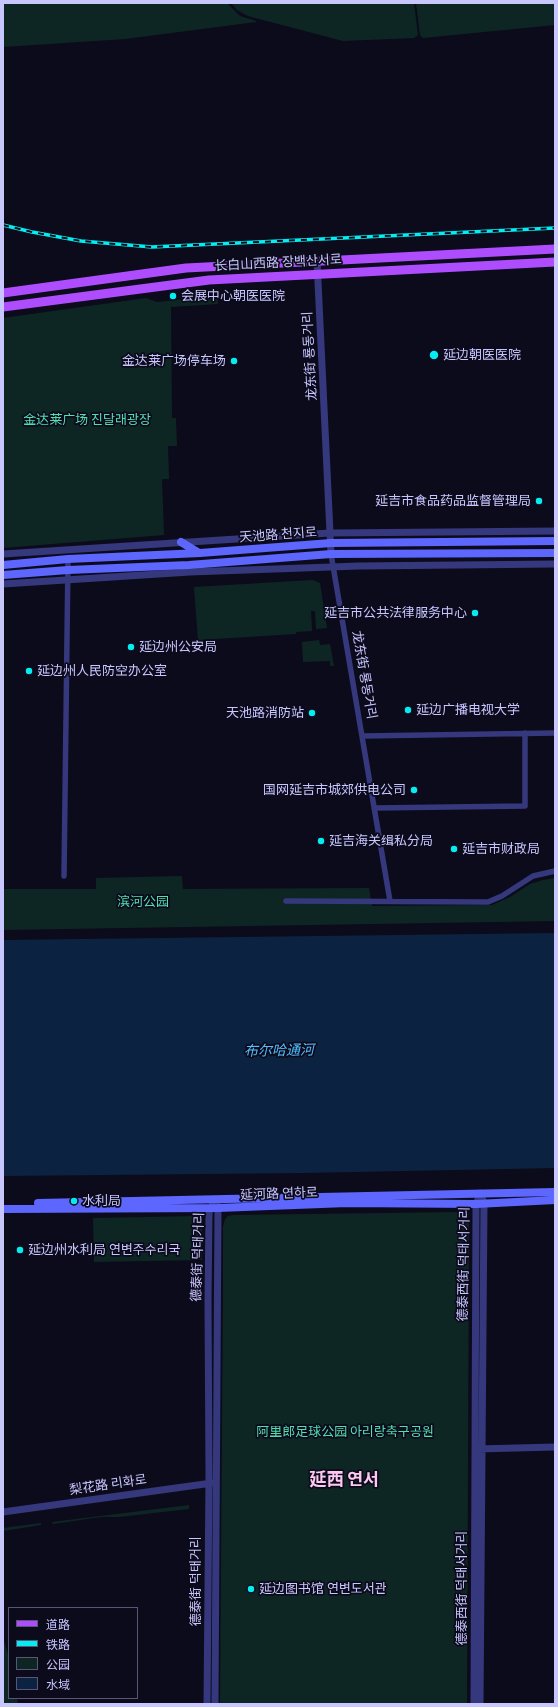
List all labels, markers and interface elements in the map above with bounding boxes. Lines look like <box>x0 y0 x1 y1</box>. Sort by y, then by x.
street label: 长白山西路 장백산서로 <box>214 252 342 274</box>
place label: 会展中心朝医医院 <box>181 288 285 304</box>
marker: 会展中心朝医医院 <box>168 291 178 301</box>
street label: 龙东街 룡동거리 <box>300 311 320 401</box>
place label: 延边朝医医院 <box>443 347 521 363</box>
marker: 延边朝医医院 <box>428 349 440 361</box>
place label: 金达莱广场停车场 <box>122 353 226 369</box>
marker: 金达莱广场停车场 <box>229 356 239 366</box>
park label: 金达莱广场 진달래광장 <box>23 412 151 428</box>
place label: 延吉市食品药品监督管理局 <box>375 493 531 509</box>
marker: 延吉市食品药品监督管理局 <box>534 496 544 506</box>
street label: 天池路 천지로 <box>239 525 317 545</box>
place label: 延吉市公共法律服务中心 <box>324 605 467 621</box>
marker: 延吉市公共法律服务中心 <box>470 608 480 618</box>
street label: 龙东街 룡동거리 <box>349 629 379 721</box>
place label: 延边州公安局 <box>139 639 217 655</box>
marker: 延边州公安局 <box>126 642 136 652</box>
place label: 延边州人民防空办公室 <box>37 663 167 679</box>
marker: 延边州人民防空办公室 <box>24 666 34 676</box>
place label: 延边广播电视大学 <box>416 702 520 718</box>
place label: 天池路消防站 <box>226 705 304 721</box>
marker: 延边广播电视大学 <box>403 705 413 715</box>
marker: 天池路消防站 <box>307 708 317 718</box>
place label: 国网延吉市城郊供电公司 <box>263 782 406 798</box>
marker: 国网延吉市城郊供电公司 <box>409 785 419 795</box>
place label: 延吉海关缉私分局 <box>329 833 433 849</box>
marker: 延吉海关缉私分局 <box>316 836 326 846</box>
place label: 延吉市财政局 <box>462 841 540 857</box>
marker: 延吉市财政局 <box>449 844 459 854</box>
park label: 滨河公园 <box>117 894 169 910</box>
water label: 布尔哈通河 <box>244 1042 314 1060</box>
street label: 延河路 연하로 <box>240 1185 318 1203</box>
place label: 水利局 <box>82 1193 121 1209</box>
marker: 水利局 <box>69 1196 79 1206</box>
street label: 德泰西街 덕태서거리 <box>455 1207 473 1321</box>
street label: 德泰街 덕태거리 <box>189 1212 207 1302</box>
place label: 延边州水利局 연변주수리국 <box>28 1242 181 1258</box>
marker: 延边州水利局 연변주수리국 <box>15 1245 25 1255</box>
park label: 阿里郎足球公园 아리랑축구공원 <box>256 1424 434 1440</box>
district label: 延西 연서 <box>309 1470 379 1490</box>
street label: 梨花路 리화로 <box>68 1472 148 1498</box>
street label: 德泰西街 덕태서거리 <box>454 1531 470 1645</box>
street label: 德泰街 덕태거리 <box>188 1536 204 1626</box>
place label: 延边图书馆 연변도서관 <box>259 1581 387 1597</box>
marker: 延边图书馆 연변도서관 <box>246 1584 256 1594</box>
legend <box>8 1607 138 1699</box>
text: 道路 <box>46 1617 70 1632</box>
text: 铁路 <box>46 1637 70 1652</box>
text: 公园 <box>46 1657 70 1672</box>
text: 水域 <box>46 1677 70 1692</box>

